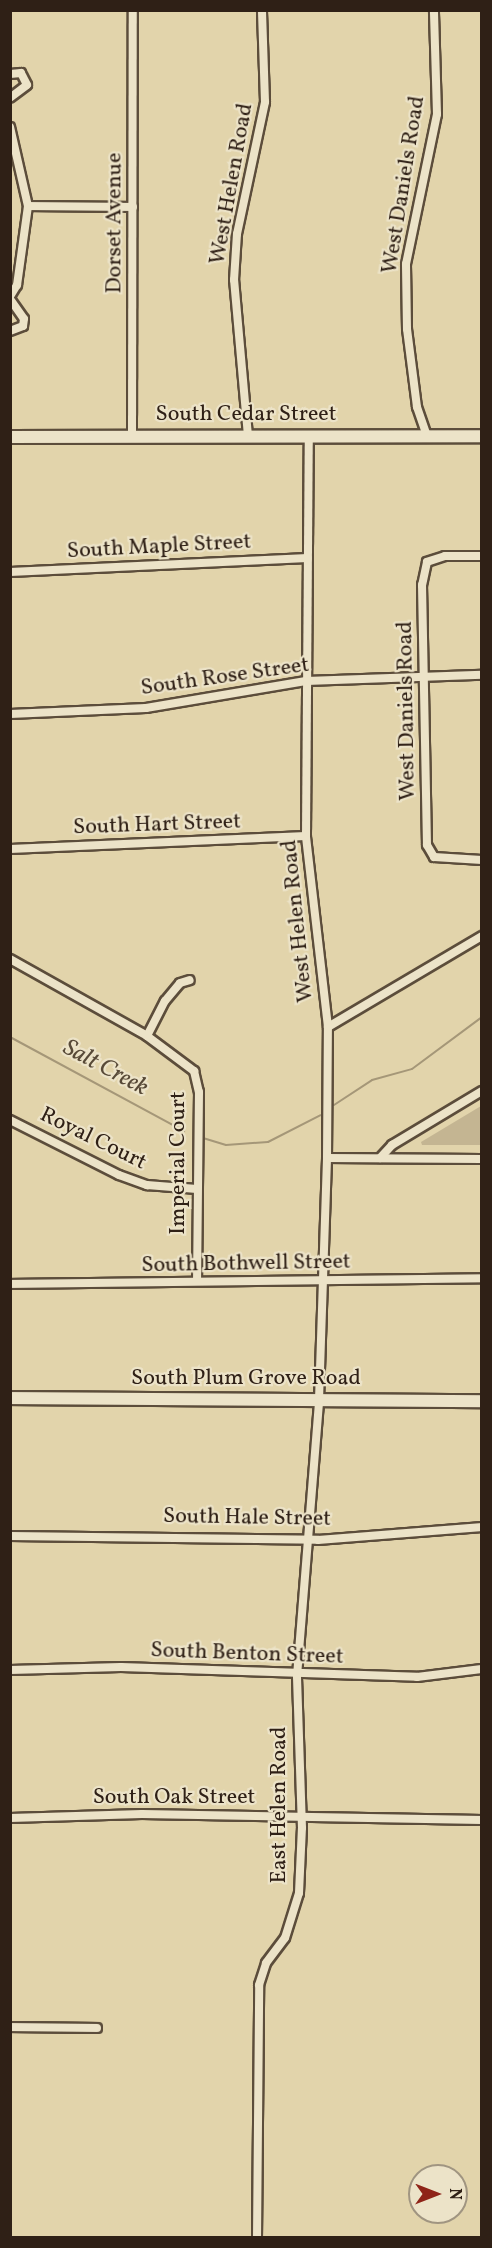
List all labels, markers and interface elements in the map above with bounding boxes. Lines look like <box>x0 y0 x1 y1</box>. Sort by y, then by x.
street label: West Daniels Road <box>377 94 431 276</box>
street label: West Helen Road <box>205 101 259 267</box>
street label: Dorset Avenue <box>102 153 128 293</box>
street label: South Cedar Street <box>156 402 336 428</box>
street label: South Maple Street <box>66 529 252 565</box>
street label: West Daniels Road <box>392 621 422 801</box>
street label: South Rose Street <box>139 652 311 702</box>
street label: South Hart Street <box>73 809 241 841</box>
street label: West Helen Road <box>276 838 320 1004</box>
water label: Salt Creek <box>57 1035 153 1103</box>
street label: Imperial Court <box>166 1091 192 1235</box>
street label: Royal Court <box>35 1102 151 1176</box>
street label: South Bothwell Street <box>141 1249 351 1279</box>
street label: South Plum Grove Road <box>131 1366 361 1392</box>
street label: South Hale Street <box>163 1503 331 1533</box>
street label: South Benton Street <box>150 1637 344 1671</box>
street label: East Helen Road <box>267 1727 293 1883</box>
street label: South Oak Street <box>93 1785 255 1811</box>
north arrow <box>408 2164 468 2224</box>
text: N <box>443 2188 465 2200</box>

